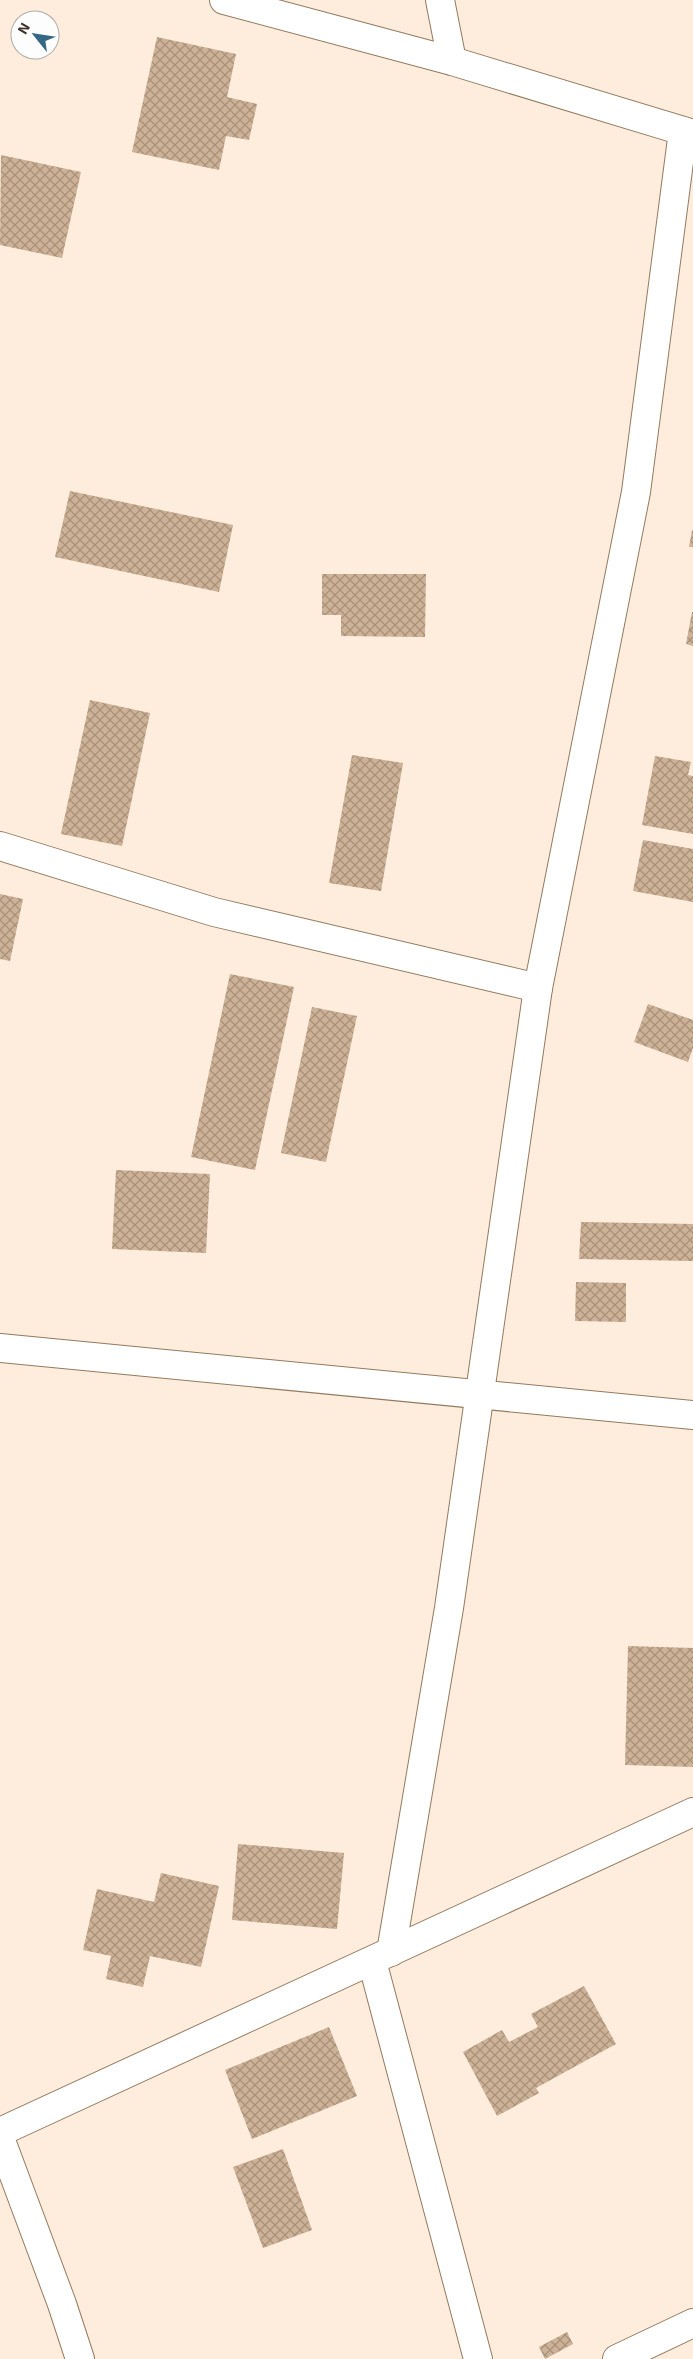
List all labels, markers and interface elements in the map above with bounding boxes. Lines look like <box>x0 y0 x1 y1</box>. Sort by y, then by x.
north arrow <box>10 10 60 60</box>
text: N <box>13 20 33 37</box>

